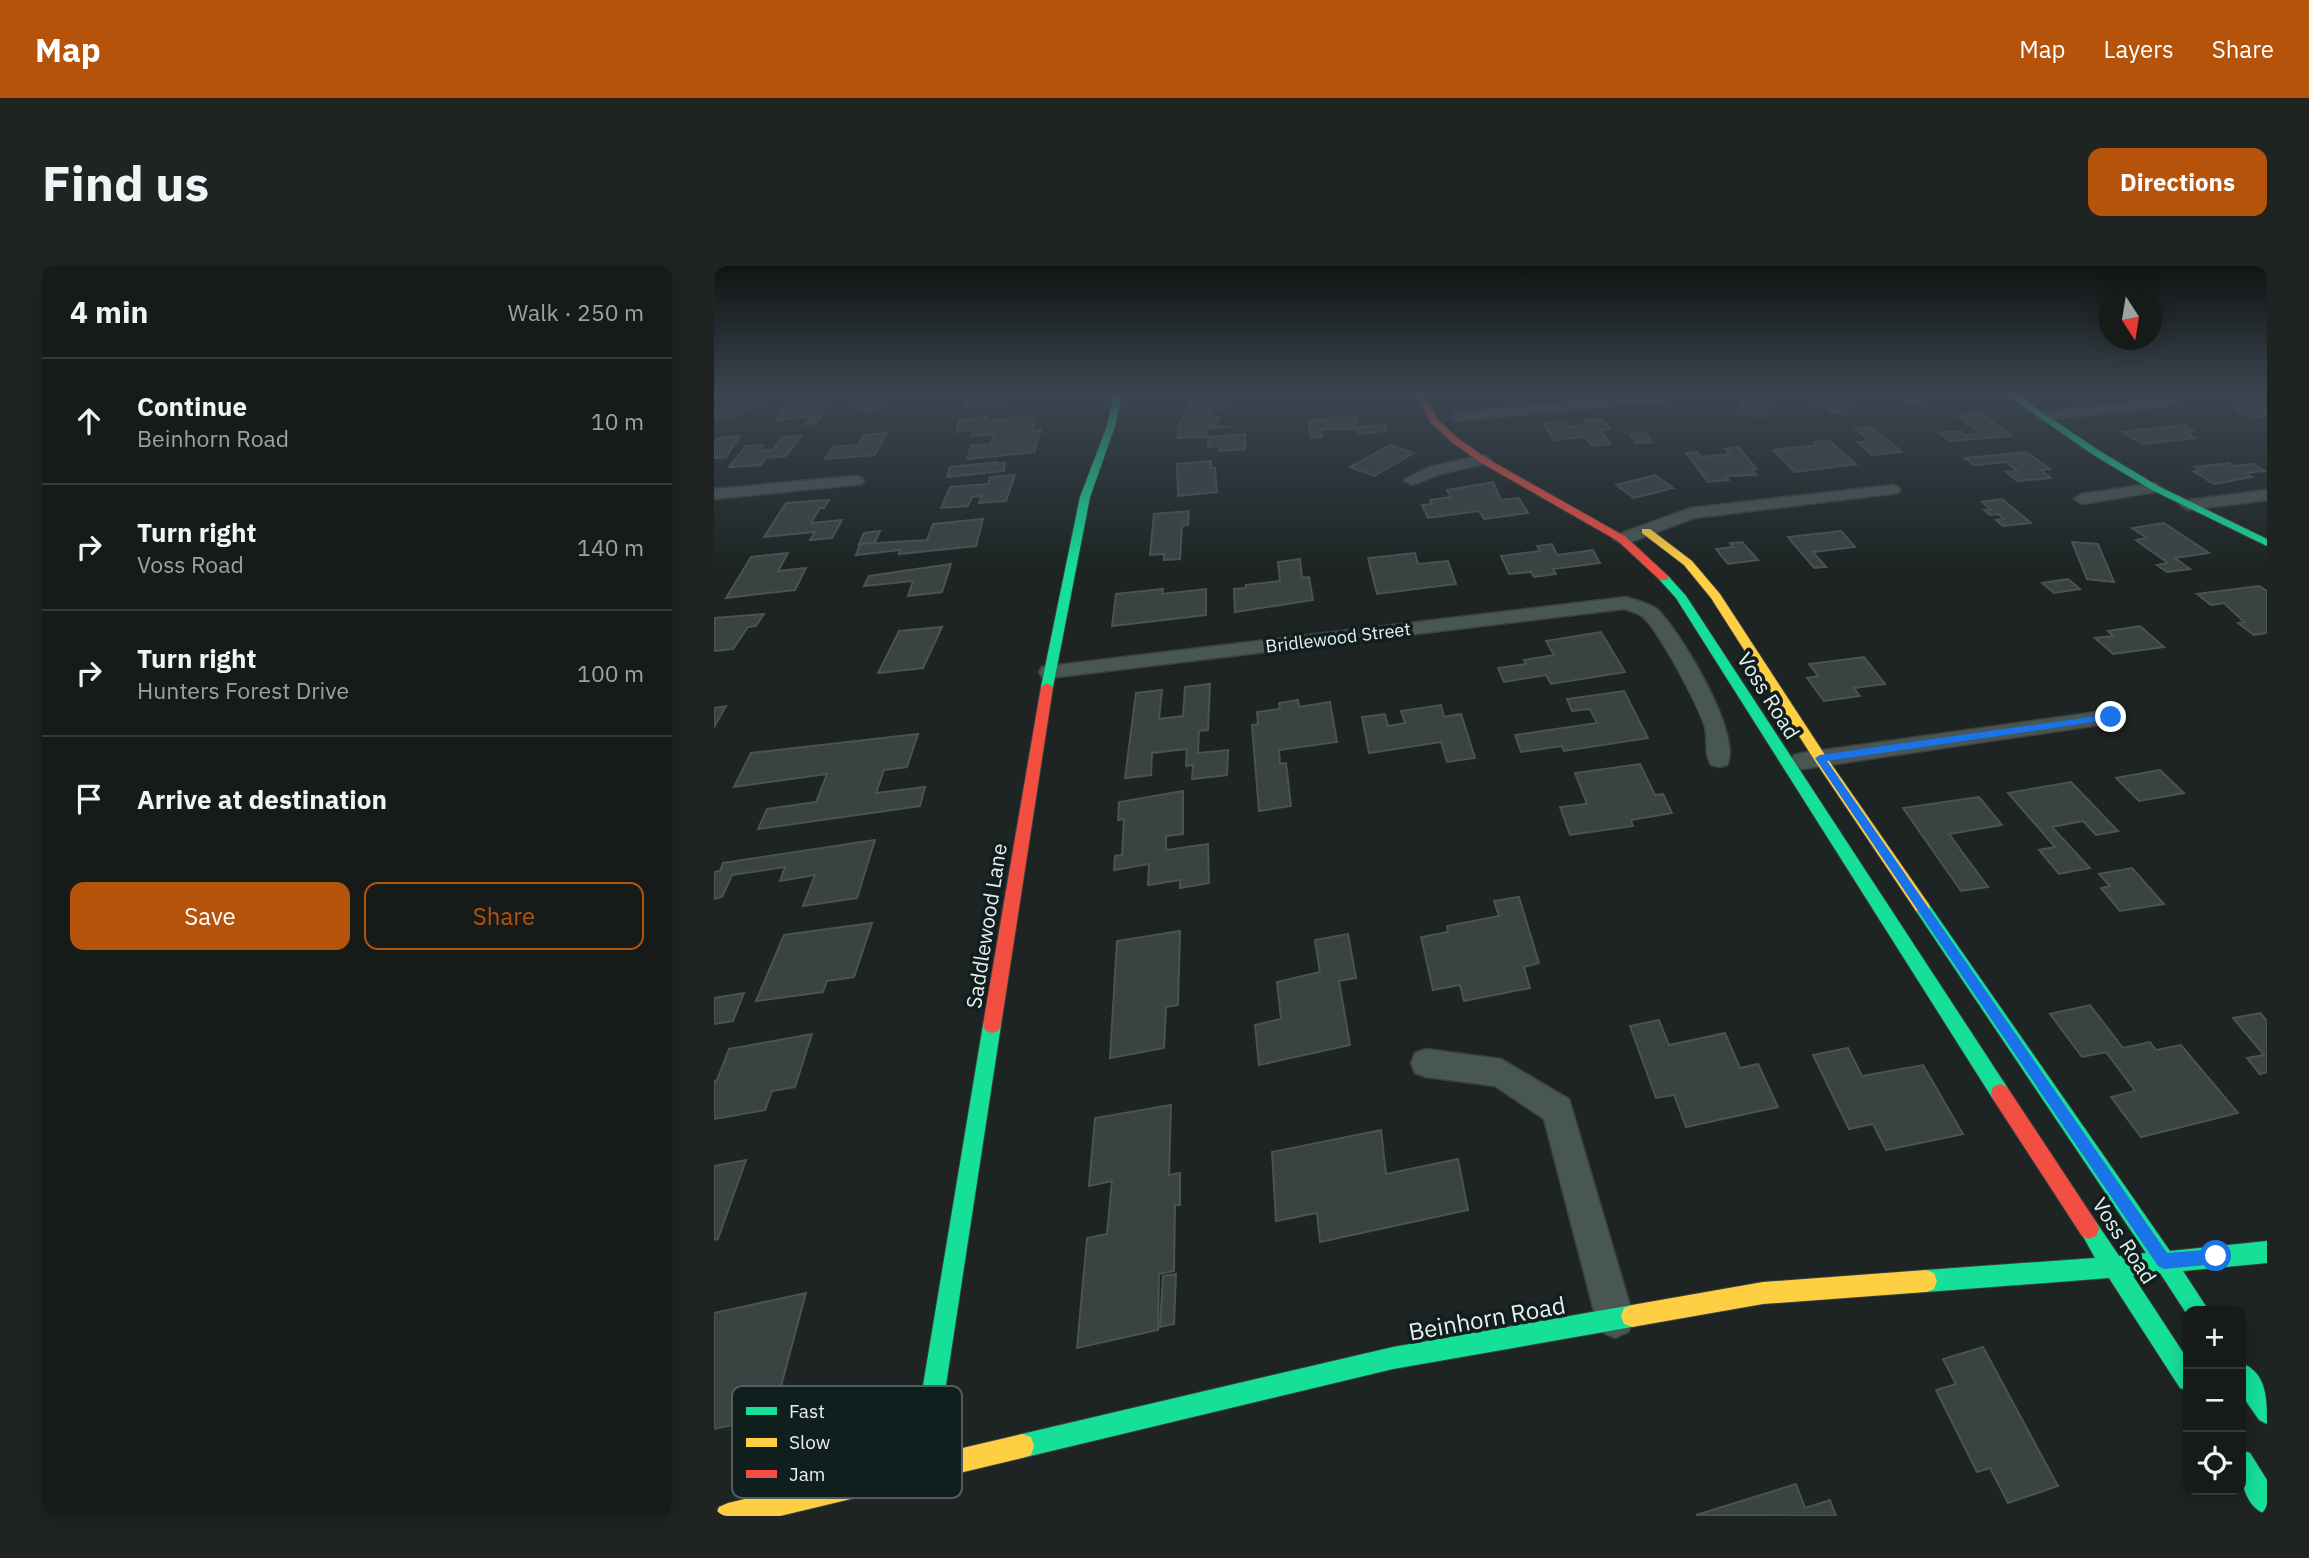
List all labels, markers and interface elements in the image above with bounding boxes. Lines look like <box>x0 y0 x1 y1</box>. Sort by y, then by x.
text: Map <box>35 28 101 71</box>
text: Map <box>2019 33 2066 65</box>
text: Layers <box>2104 33 2174 65</box>
text: Share <box>2212 33 2274 65</box>
button: Directions <box>2088 148 2267 216</box>
text: Find us <box>42 151 209 214</box>
north arrow <box>2099 287 2162 350</box>
text: 4 min <box>70 292 148 331</box>
text: Walk · 250 m <box>508 297 644 327</box>
text: Continue <box>137 389 247 423</box>
icon: ahead <box>70 402 108 440</box>
text: 10 m <box>591 406 644 436</box>
text: Beinhorn Road <box>137 423 289 453</box>
text: Turn right <box>137 515 256 549</box>
icon: right <box>70 528 108 566</box>
text: 140 m <box>577 532 644 562</box>
text: Voss Road <box>137 549 244 579</box>
street label: Bridlewood Street <box>1264 617 1412 658</box>
text: Turn right <box>137 641 256 675</box>
street label: Voss Road <box>1731 647 1807 744</box>
icon: right <box>70 654 108 692</box>
text: 100 m <box>577 658 644 688</box>
text: Hunters Forest Drive <box>137 675 349 705</box>
route end <box>2095 701 2126 732</box>
icon: arrive <box>70 780 108 818</box>
text: Arrive at destination <box>137 782 387 816</box>
street label: Saddlewood Lane <box>959 841 1013 1010</box>
button: Save <box>70 882 350 950</box>
button: Share <box>364 882 644 950</box>
street label: Voss Road <box>2087 1192 2163 1289</box>
route start <box>2200 1240 2231 1271</box>
street label: Beinhorn Road <box>1406 1288 1568 1348</box>
map controls <box>2183 1306 2246 1495</box>
button: + <box>2183 1306 2246 1369</box>
button: − <box>2183 1369 2246 1432</box>
legend <box>732 1386 962 1498</box>
text: Fast <box>789 1399 825 1423</box>
text: Slow <box>789 1430 830 1454</box>
button: locate <box>2183 1432 2246 1495</box>
text: Jam <box>789 1462 825 1486</box>

